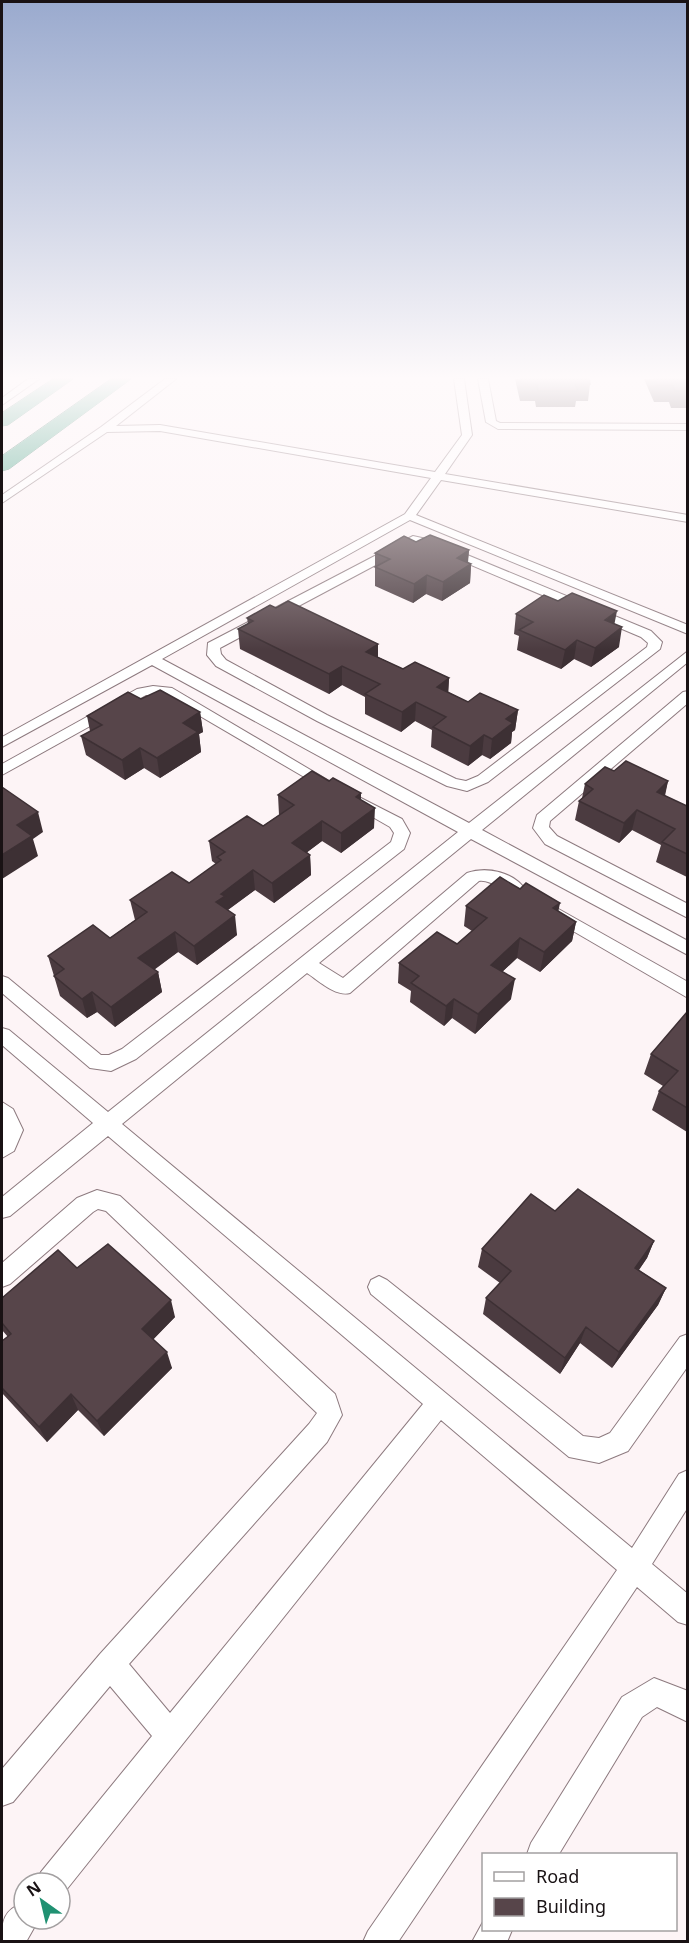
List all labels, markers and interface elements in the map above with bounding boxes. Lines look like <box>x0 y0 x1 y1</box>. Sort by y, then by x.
legend <box>482 1853 677 1931</box>
text: Road <box>536 1864 579 1888</box>
north arrow <box>12 1871 72 1931</box>
text: N <box>22 1876 45 1901</box>
text: Building <box>536 1894 606 1918</box>

